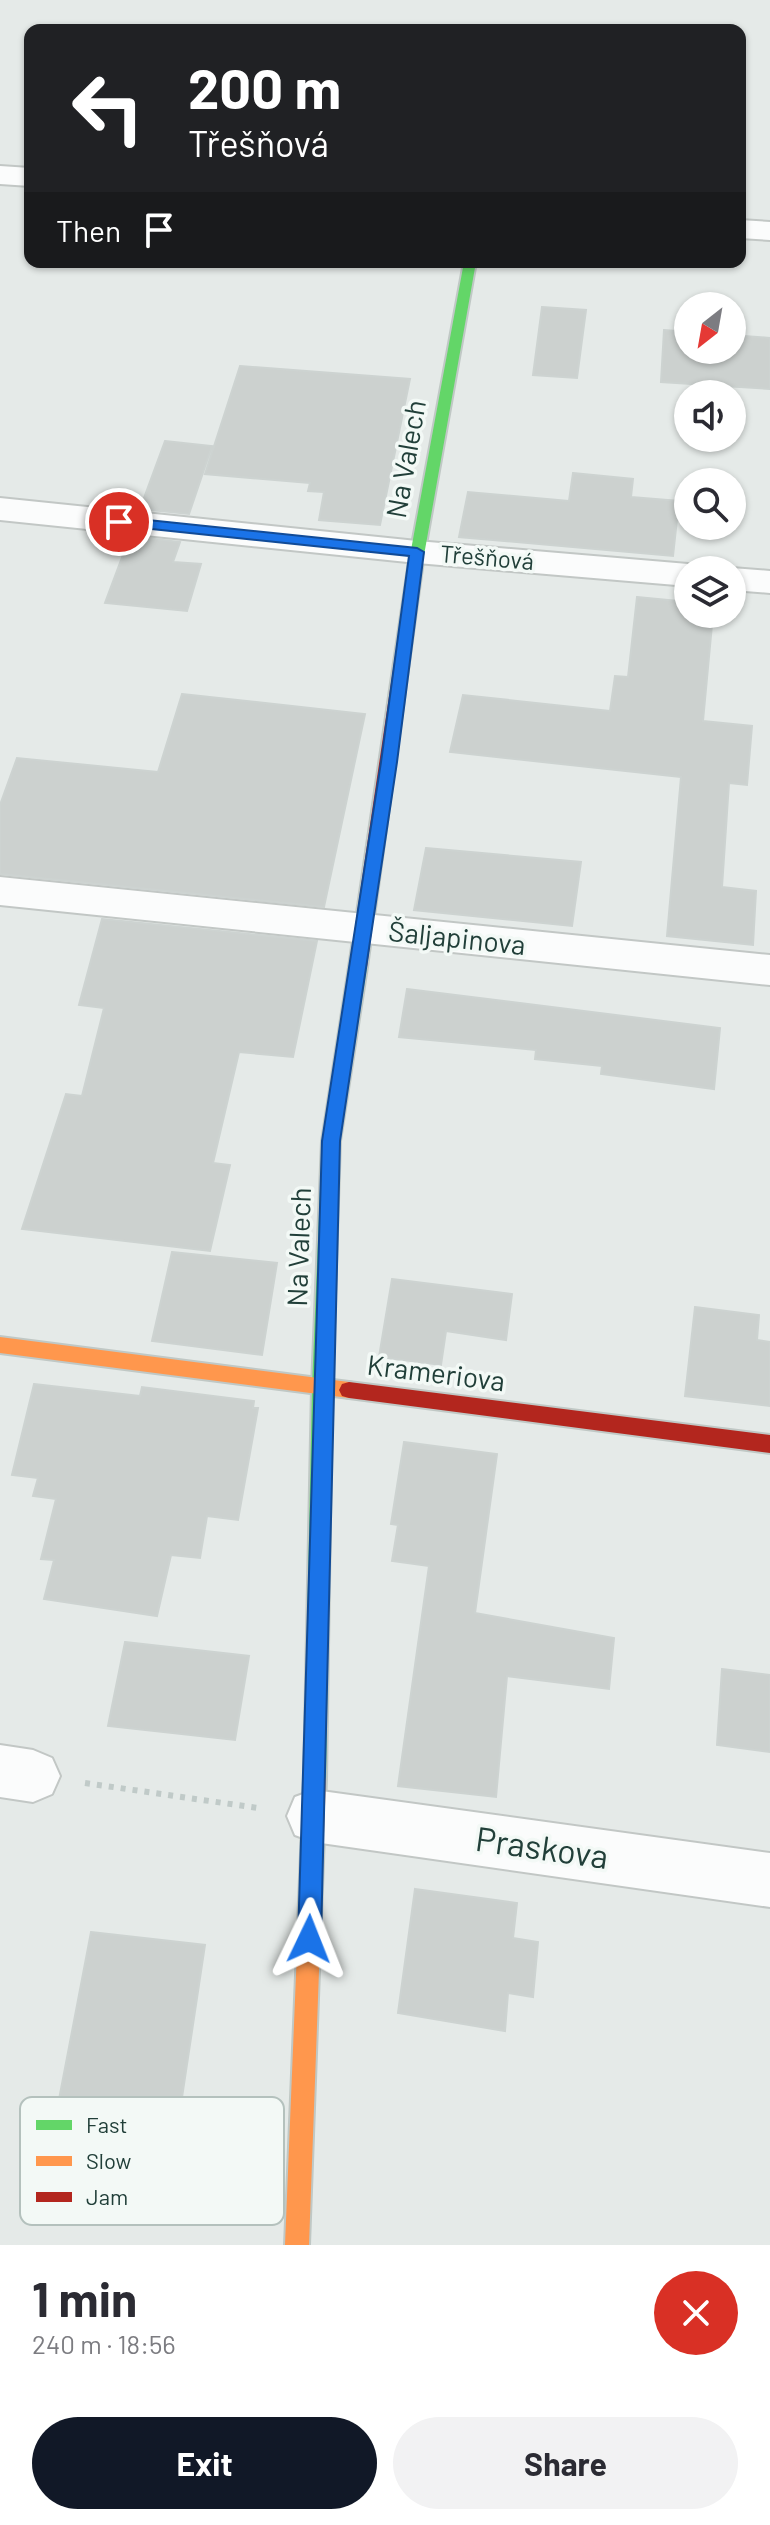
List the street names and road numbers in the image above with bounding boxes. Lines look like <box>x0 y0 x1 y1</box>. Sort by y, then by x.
street label: Na Valech <box>378 397 432 521</box>
street label: Třešňová <box>439 538 535 575</box>
street label: Šaljapinova <box>387 913 527 961</box>
street label: Na Valech <box>279 1187 317 1307</box>
street label: Krameriova <box>365 1347 507 1397</box>
street label: Praskova <box>473 1817 611 1876</box>

